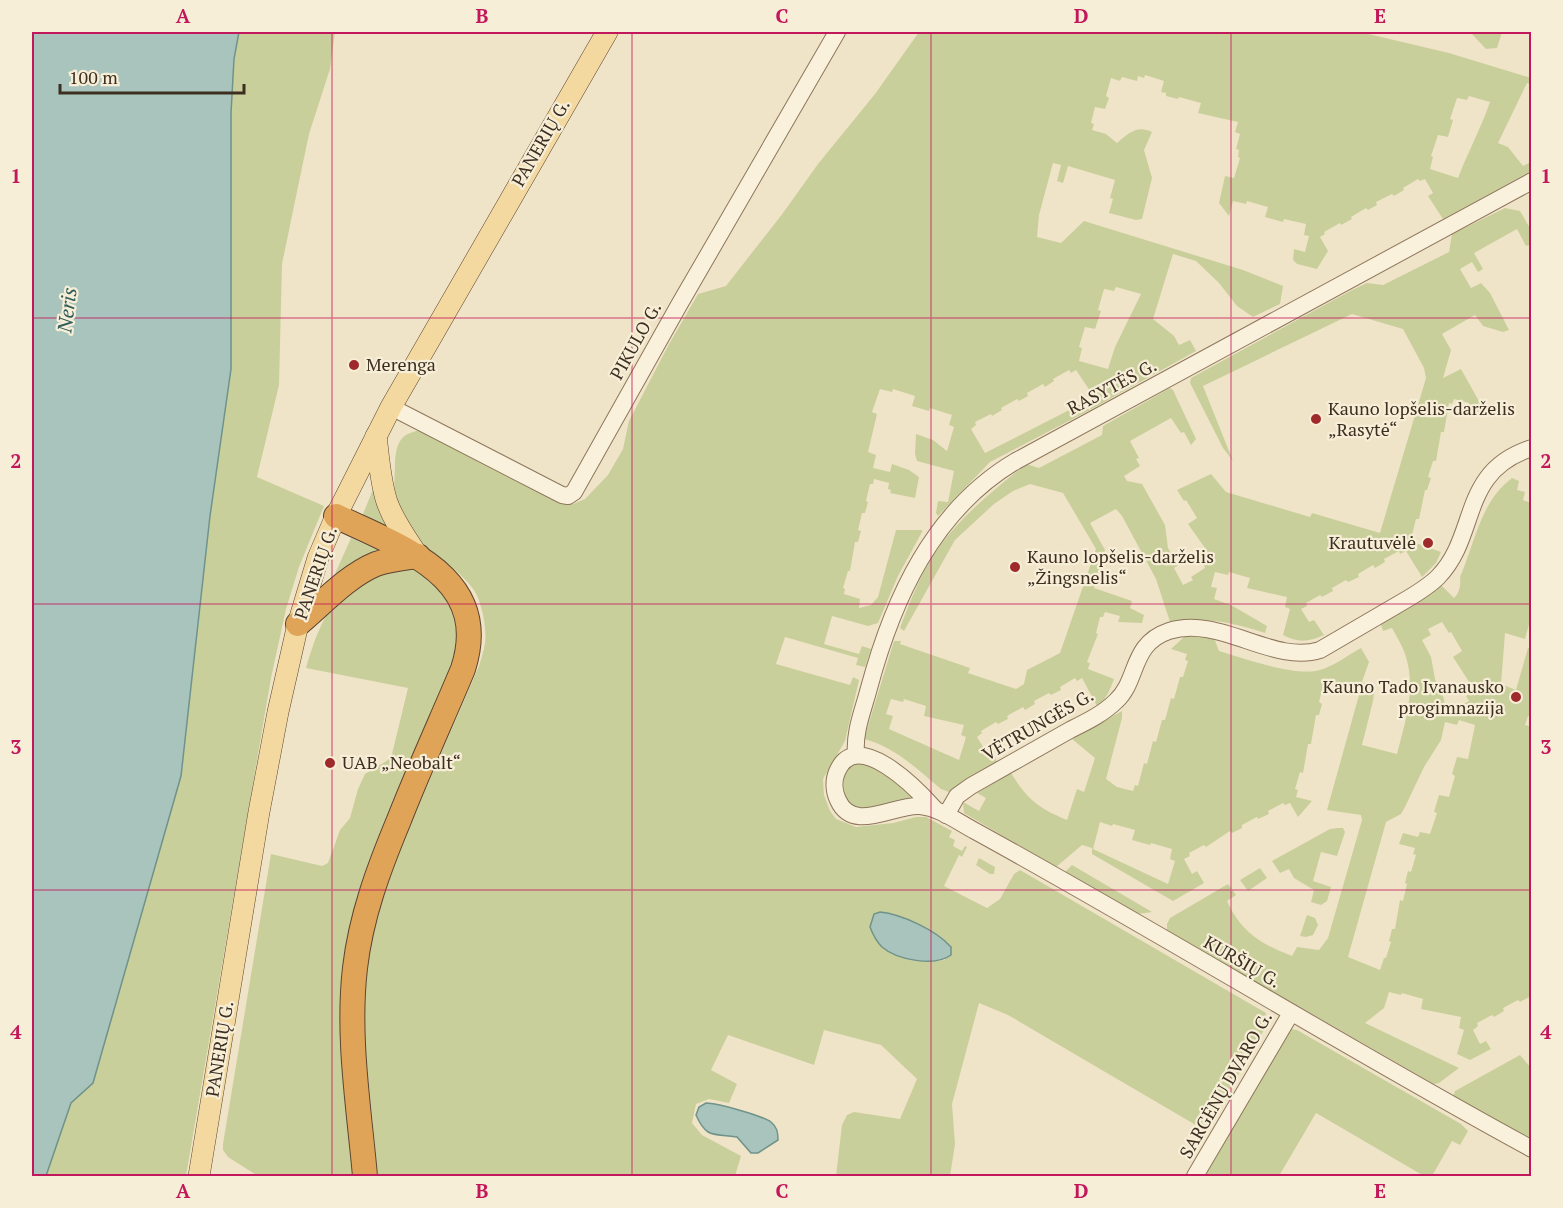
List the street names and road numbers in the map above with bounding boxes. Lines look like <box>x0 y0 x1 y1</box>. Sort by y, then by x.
street label: PANERIŲ G. <box>505 94 575 191</box>
street label: PIKULO G. <box>604 297 666 384</box>
street label: RASYTĖS G. <box>1063 353 1160 420</box>
street label: PANERIŲ G. <box>288 523 342 622</box>
street label: VĖTRUNGĖS G. <box>977 682 1098 766</box>
street label: KURŠIŲ G. <box>1200 929 1285 993</box>
street label: PANERIŲ G. <box>200 999 238 1099</box>
street label: SARGĖNŲ DVARO G. <box>1173 1007 1277 1162</box>

